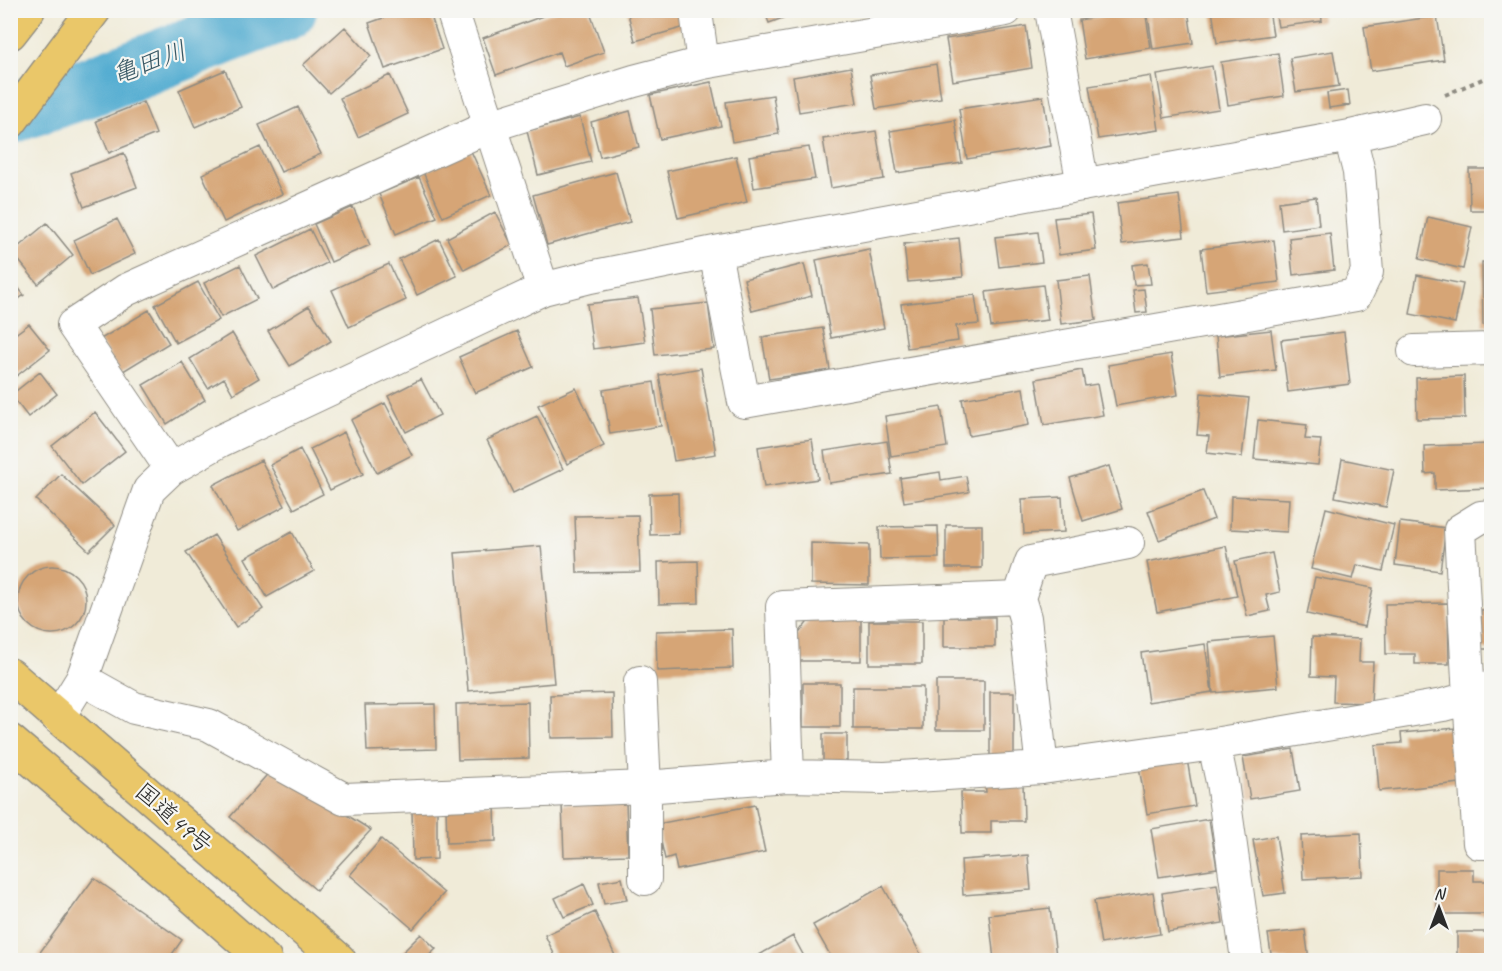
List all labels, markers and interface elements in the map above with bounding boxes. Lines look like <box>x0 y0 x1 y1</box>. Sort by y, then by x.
water label: 亀田川 <box>107 34 191 91</box>
street label: 国道49号 <box>129 776 219 860</box>
north arrow <box>1409 878 1469 938</box>
text: N <box>1434 884 1447 904</box>

